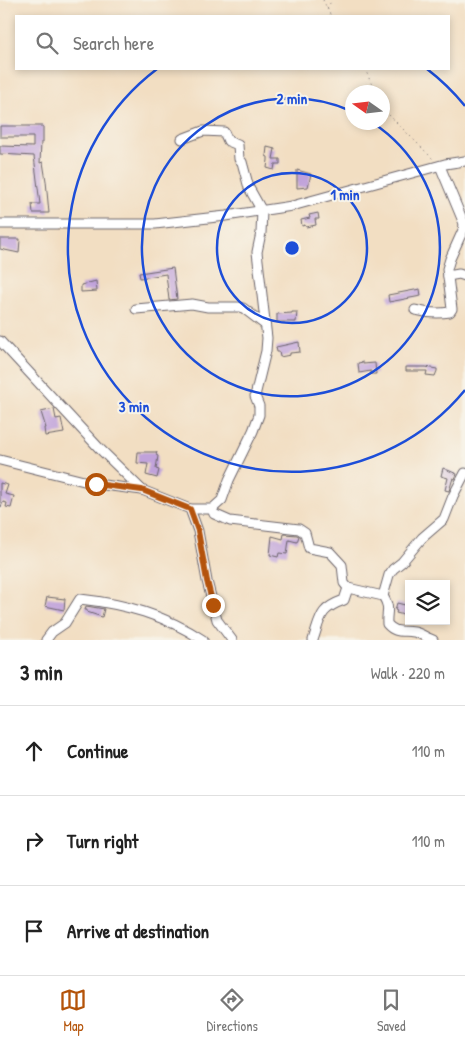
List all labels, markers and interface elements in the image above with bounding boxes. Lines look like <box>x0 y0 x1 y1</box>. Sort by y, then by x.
search box <box>15 15 450 70</box>
icon: search <box>33 29 61 57</box>
text: Search here <box>73 30 154 56</box>
north arrow <box>345 85 390 130</box>
text: 2 min <box>277 88 308 109</box>
text: 1 min <box>330 184 360 205</box>
centre of rings <box>283 239 301 257</box>
text: 3 min <box>119 396 149 417</box>
route start <box>85 473 108 496</box>
map controls <box>405 580 450 625</box>
button: layers <box>405 580 450 625</box>
route end <box>202 594 225 617</box>
text: 3 min <box>20 658 63 687</box>
text: Walk · 220 m <box>371 662 445 684</box>
icon: ahead <box>20 737 48 765</box>
text: Continue <box>67 738 128 764</box>
text: 110 m <box>412 740 445 762</box>
icon: right <box>20 827 48 855</box>
text: Turn right <box>67 828 138 854</box>
text: 110 m <box>412 830 445 852</box>
icon: arrive <box>20 917 48 945</box>
text: Arrive at destination <box>67 918 209 944</box>
tab: Map <box>59 986 87 1035</box>
tab: Directions <box>206 986 258 1035</box>
tab: Saved <box>377 986 406 1035</box>

